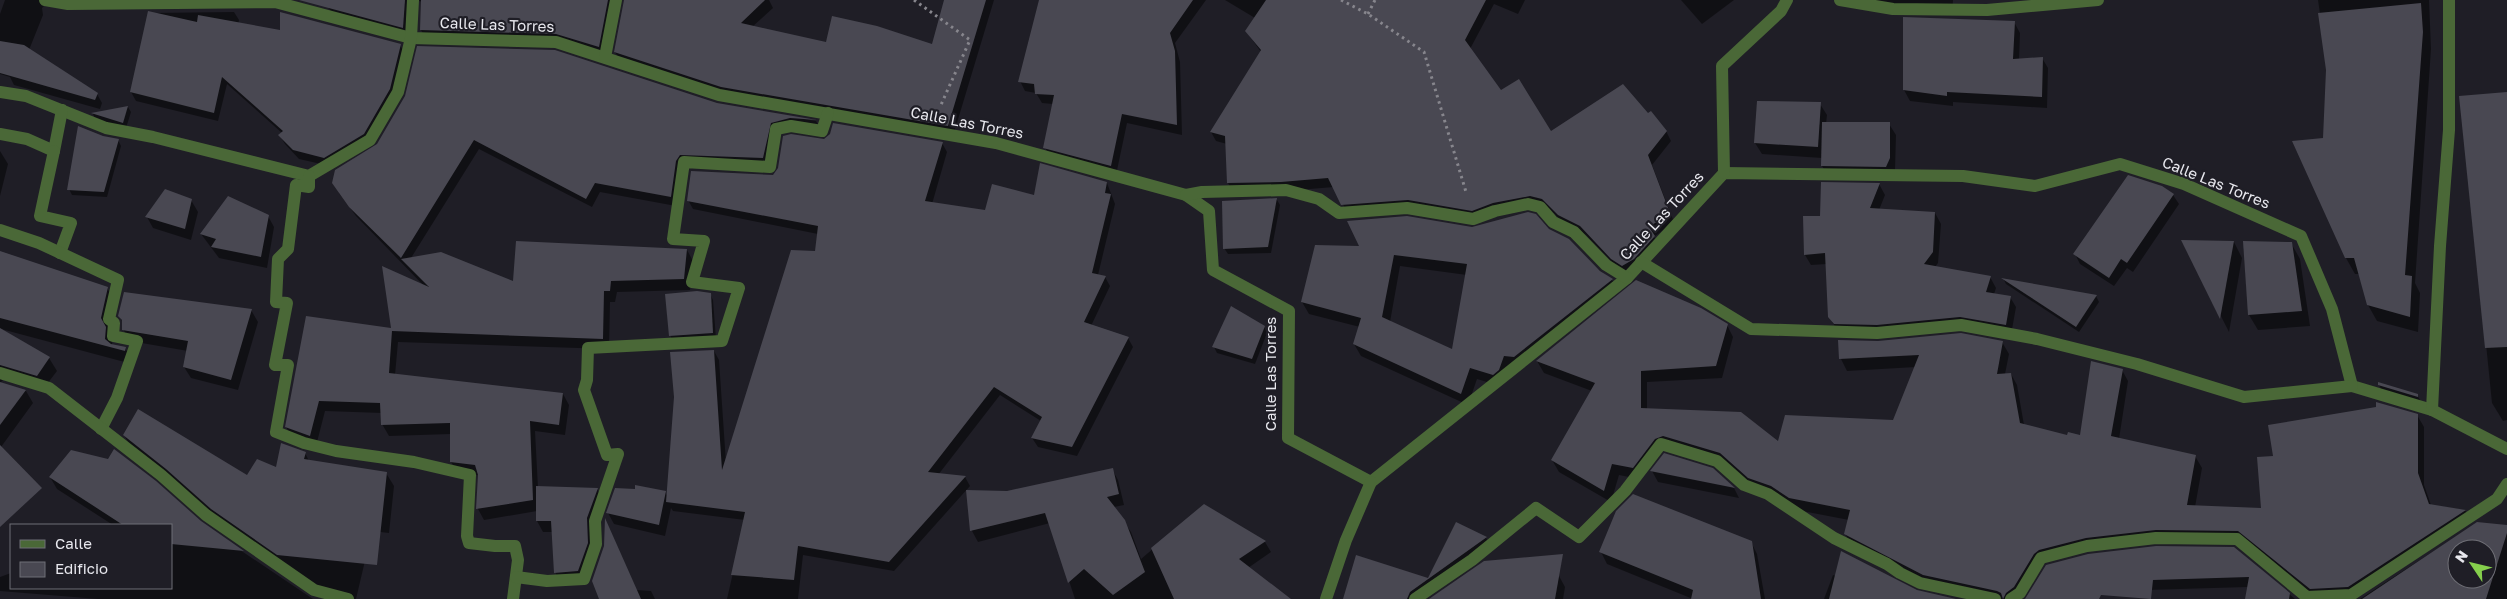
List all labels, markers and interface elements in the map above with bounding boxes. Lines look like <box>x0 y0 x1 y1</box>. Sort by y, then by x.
street label: Calle Las Torres <box>439 13 555 35</box>
street label: Calle Las Torres <box>909 102 1025 142</box>
street label: Calle Las Torres <box>2160 152 2273 212</box>
street label: Calle Las Torres <box>1616 167 1707 263</box>
street label: Calle Las Torres <box>1261 317 1279 431</box>
legend <box>10 524 172 589</box>
text: Calle <box>55 534 92 552</box>
north arrow <box>2447 539 2497 589</box>
text: N <box>2451 547 2471 565</box>
text: Edificio <box>55 559 108 577</box>

